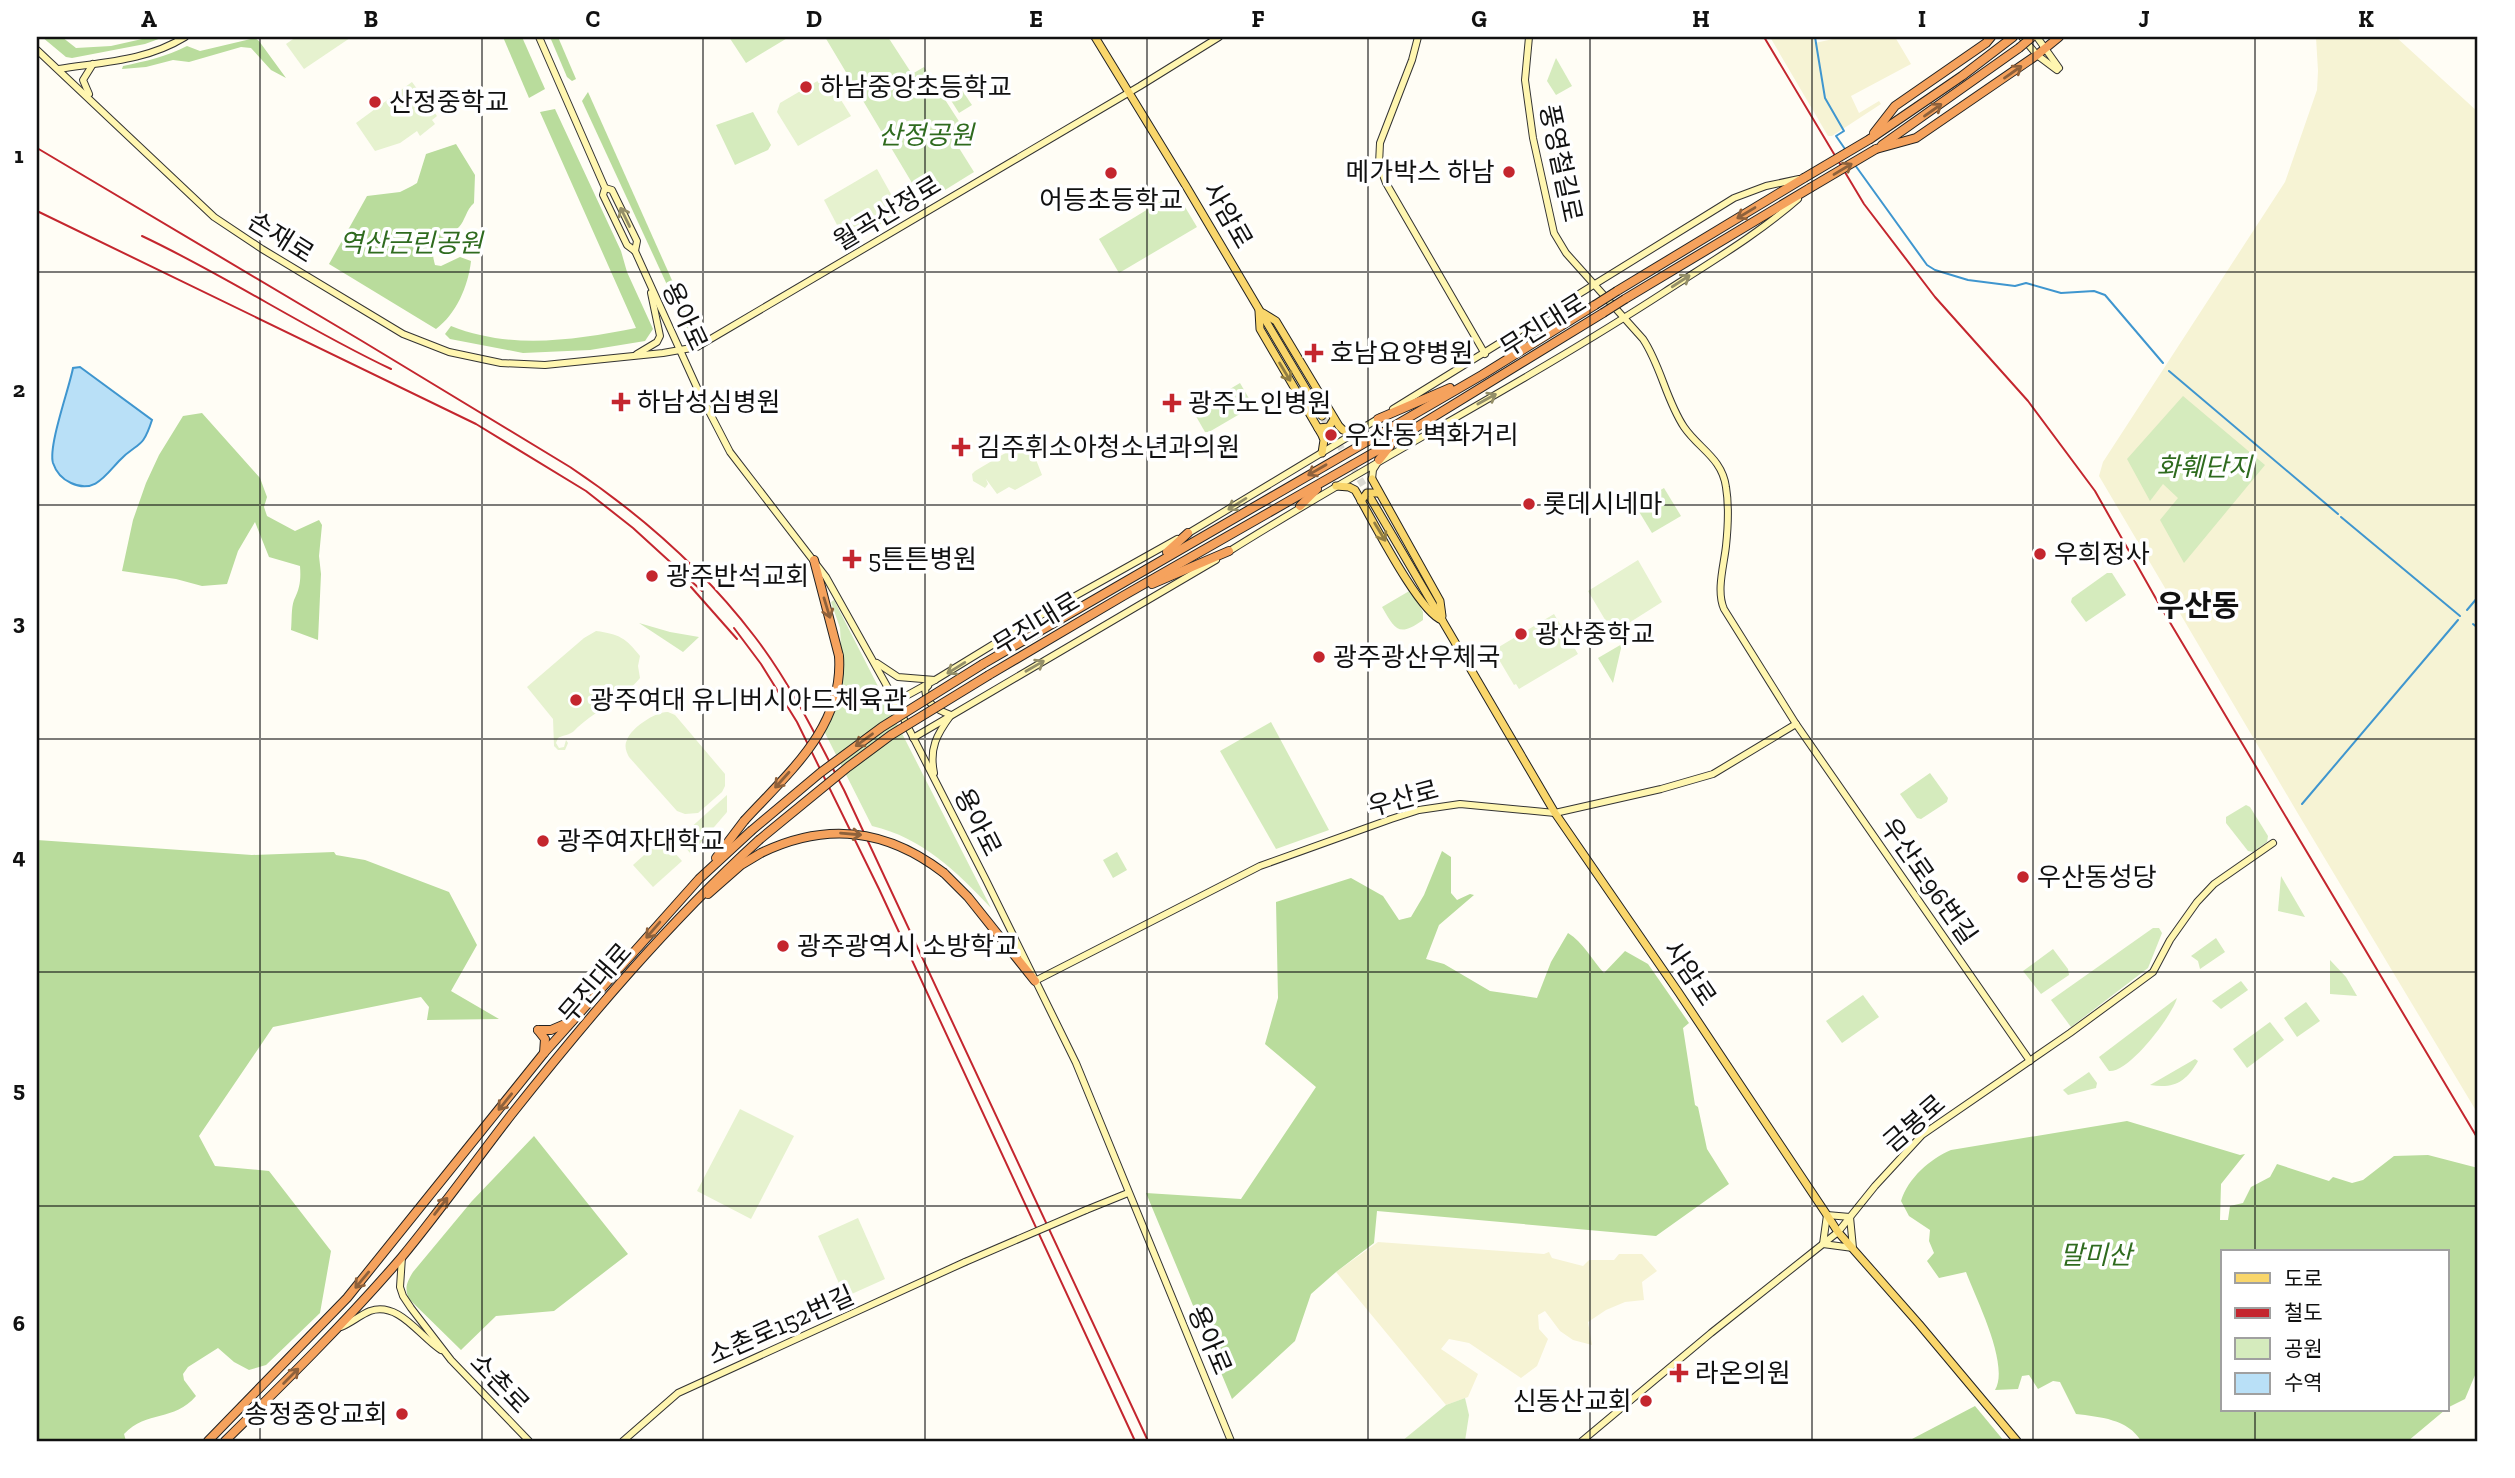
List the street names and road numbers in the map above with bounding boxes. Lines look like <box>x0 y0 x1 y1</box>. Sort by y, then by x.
street label: 풍영철길로 <box>1533 101 1589 225</box>
street label: 월곡산정로 <box>827 168 947 258</box>
street label: 사암로 <box>1196 176 1260 254</box>
street label: 손재로 <box>242 204 320 270</box>
street label: 용아로 <box>655 277 715 355</box>
street label: 무진대로 <box>1494 286 1592 364</box>
street label: 무진대로 <box>987 585 1085 661</box>
street label: 우산로 <box>1364 773 1442 823</box>
street label: 용아로 <box>947 783 1009 861</box>
street label: 우산로96번길 <box>1874 812 1984 950</box>
street label: 사암로 <box>1657 934 1723 1012</box>
street label: 무진대로 <box>552 936 638 1030</box>
street label: 금봉로 <box>1876 1087 1952 1159</box>
street label: 소촌로152번길 <box>703 1279 859 1371</box>
street label: 용아로 <box>1181 1301 1239 1379</box>
street label: 소촌로 <box>464 1346 536 1420</box>

